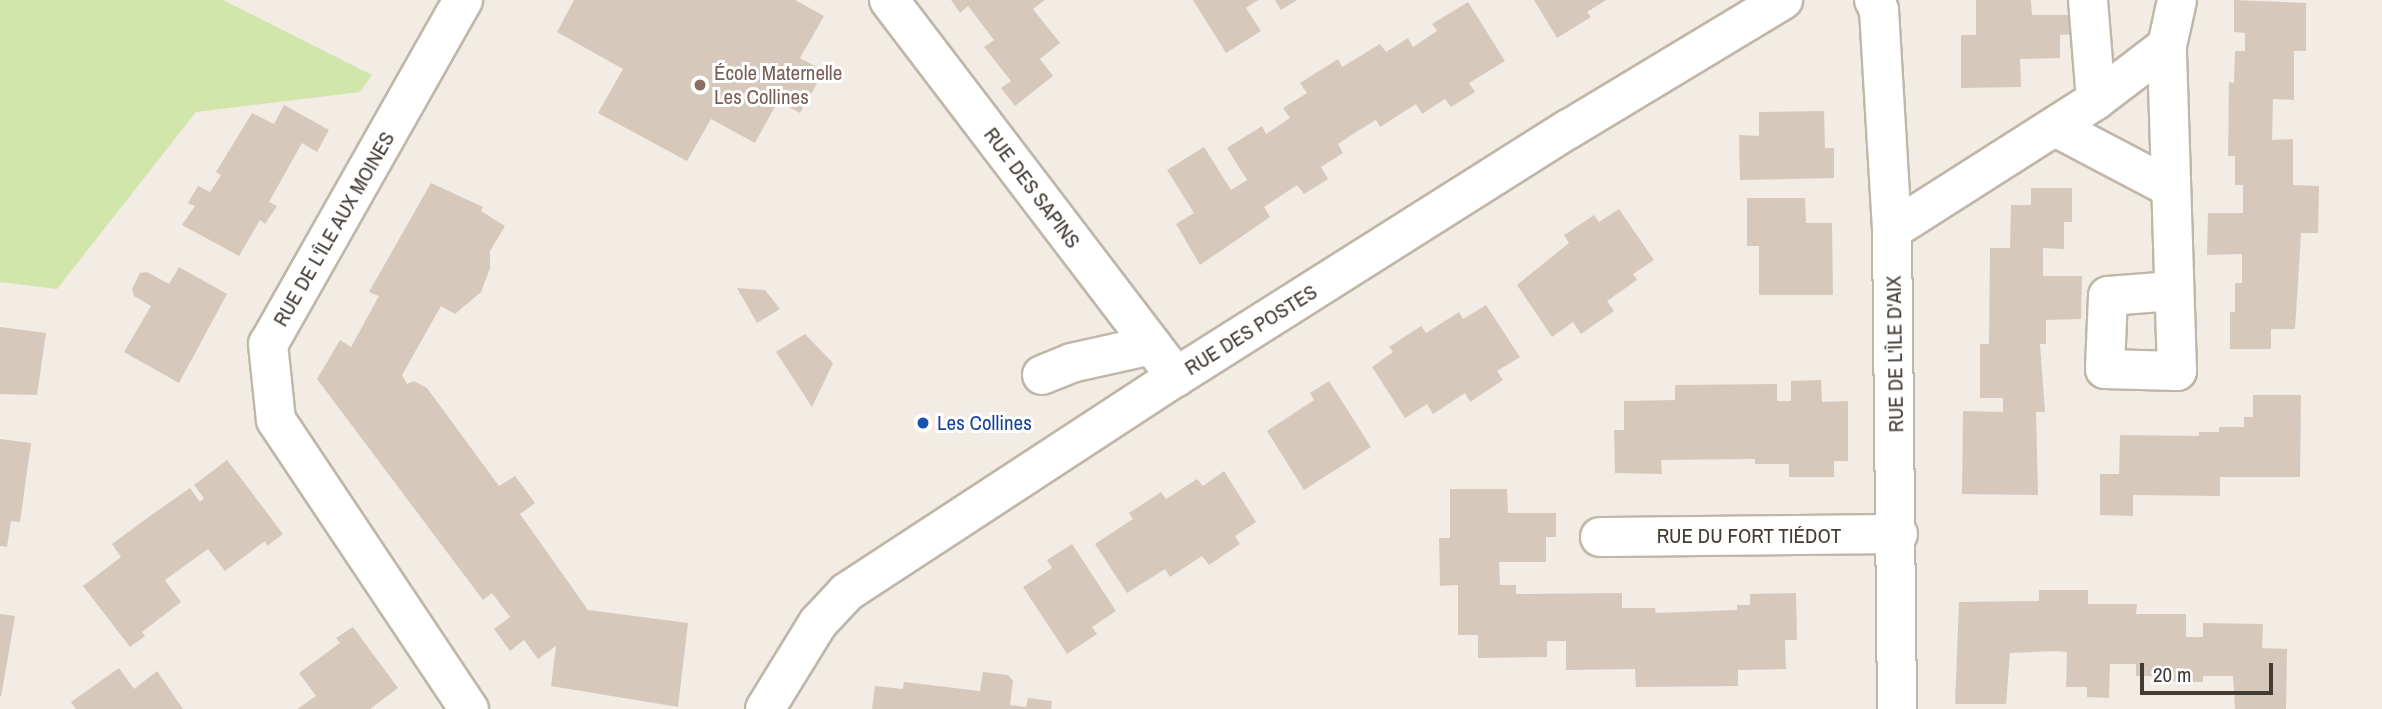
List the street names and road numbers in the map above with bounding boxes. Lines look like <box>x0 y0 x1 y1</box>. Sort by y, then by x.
street label: RUE DES SAPINS <box>978 123 1086 253</box>
street label: RUE DE L'ÎLE AUX MOINES <box>268 127 400 331</box>
street label: RUE DE L'ÎLE D'AIX <box>1881 275 1909 433</box>
street label: RUE DES POSTES <box>1180 279 1322 381</box>
street label: RUE DU FORT TIÉDOT <box>1656 523 1842 549</box>

